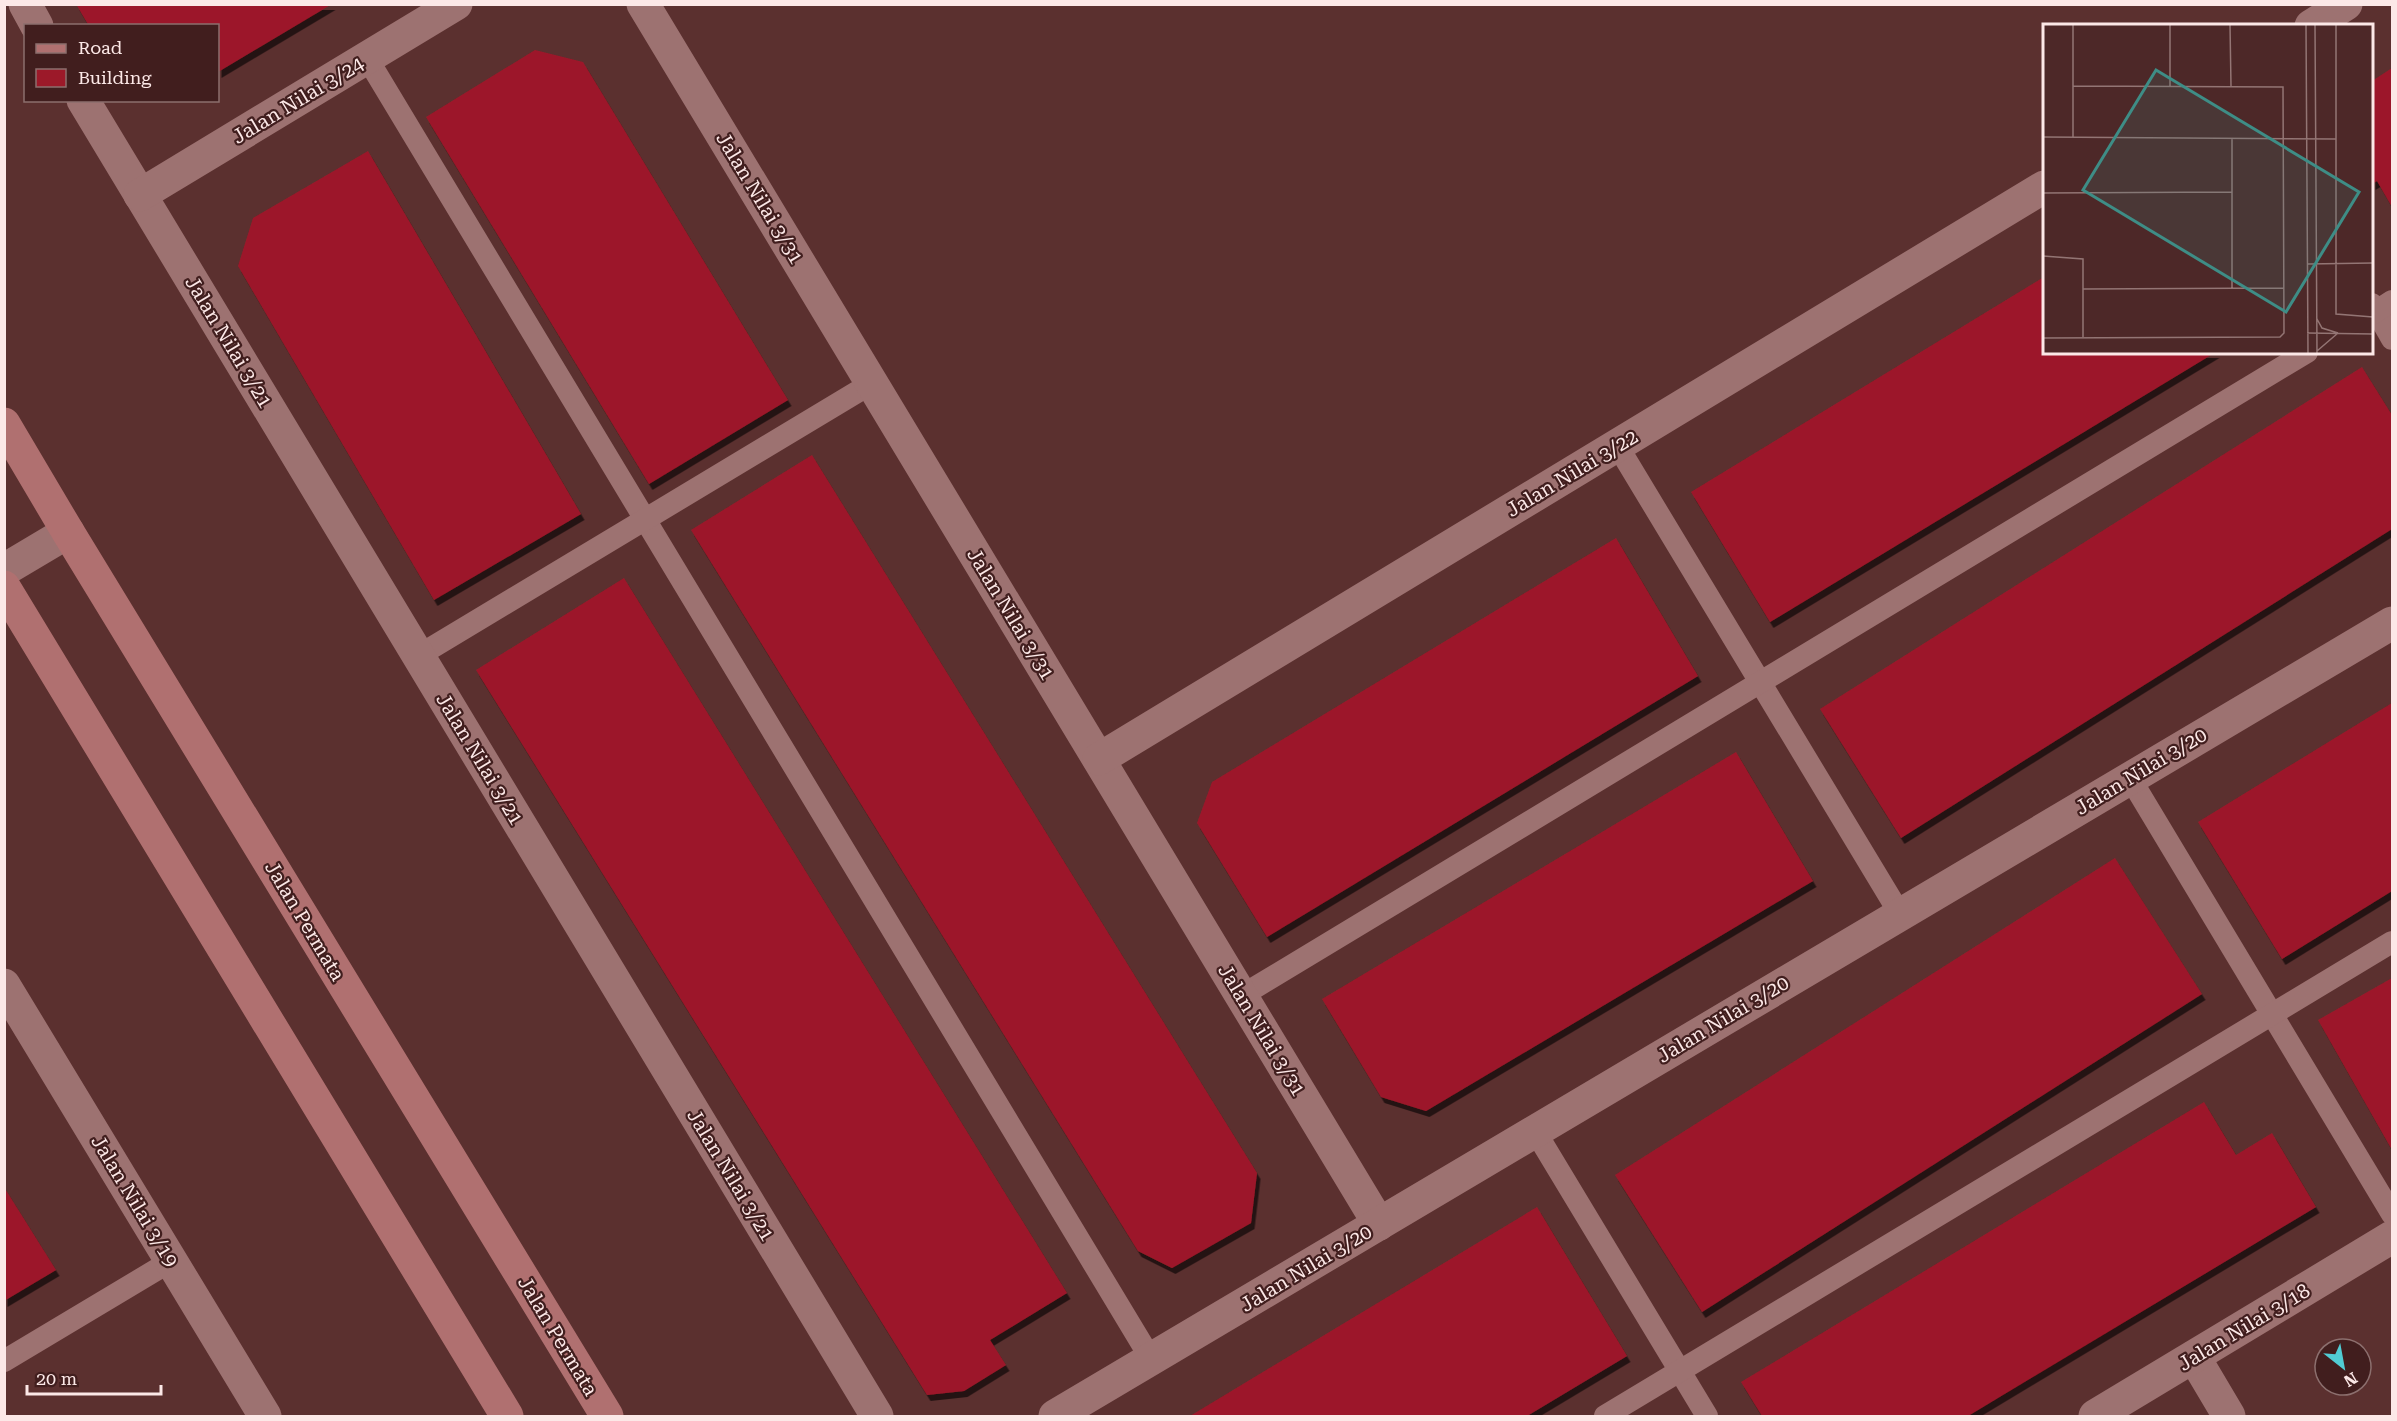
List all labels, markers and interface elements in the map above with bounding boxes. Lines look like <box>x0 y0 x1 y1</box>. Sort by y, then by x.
legend <box>24 24 219 102</box>
inset map <box>2043 24 2373 354</box>
text: Road <box>78 37 123 58</box>
street label: Jalan Nilai 3/24 <box>228 51 369 149</box>
text: Building <box>78 67 152 88</box>
street label: Jalan Nilai 3/31 <box>711 128 809 268</box>
street label: Jalan Nilai 3/21 <box>180 272 278 412</box>
street label: Jalan Nilai 3/22 <box>1502 424 1642 522</box>
street label: Jalan Nilai 3/31 <box>962 544 1060 684</box>
street label: Jalan Nilai 3/21 <box>431 689 529 829</box>
street label: Jalan Nilai 3/20 <box>2071 722 2211 820</box>
street label: Jalan Permata <box>260 857 350 985</box>
street label: Jalan Nilai 3/31 <box>1213 960 1311 1100</box>
street label: Jalan Nilai 3/20 <box>1653 970 1793 1068</box>
street label: Jalan Nilai 3/21 <box>682 1105 780 1245</box>
street label: Jalan Nilai 3/19 <box>86 1131 184 1271</box>
street label: Jalan Nilai 3/20 <box>1236 1219 1376 1317</box>
street label: Jalan Permata <box>513 1272 603 1400</box>
street label: Jalan Nilai 3/18 <box>2174 1278 2314 1376</box>
north arrow <box>2313 1337 2373 1397</box>
scale bar <box>27 1358 160 1396</box>
text: 20 m <box>36 1368 77 1389</box>
text: N <box>2340 1368 2361 1391</box>

